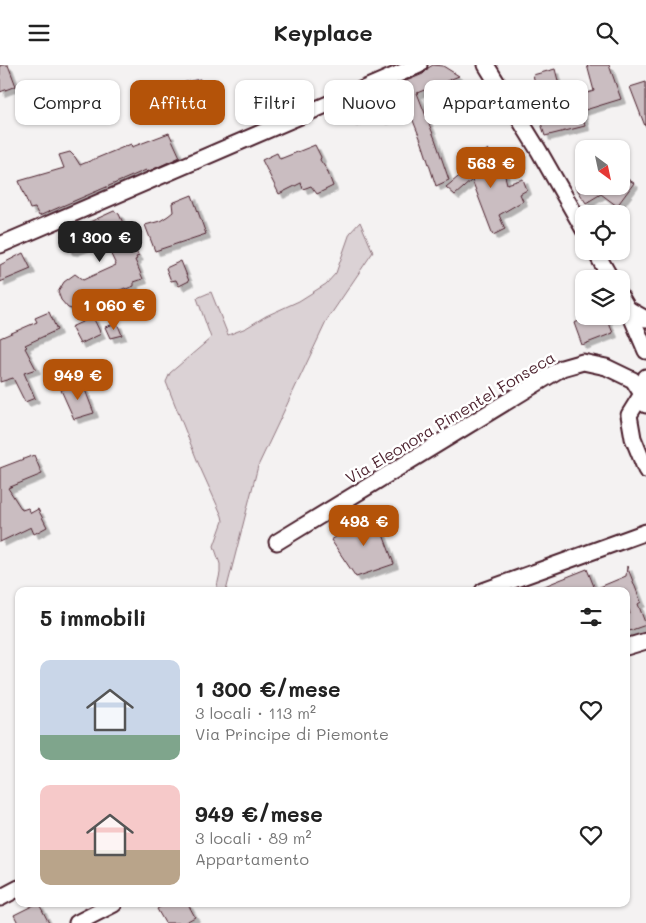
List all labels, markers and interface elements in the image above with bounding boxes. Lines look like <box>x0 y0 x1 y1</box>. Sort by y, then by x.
text: Keyplace <box>273 18 373 47</box>
icon: menu <box>25 19 53 47</box>
icon: search <box>593 19 621 47</box>
chip: Compra <box>15 80 120 125</box>
chip: Affitta <box>130 80 225 125</box>
chip: Filtri <box>235 80 314 125</box>
chip: Nuovo <box>324 80 414 125</box>
chip: Appartamento <box>424 80 588 125</box>
north arrow <box>575 140 630 195</box>
map controls <box>575 140 630 325</box>
pin: 563 € <box>456 147 526 189</box>
text: 563 € <box>467 152 515 173</box>
button: locate <box>575 205 630 260</box>
pin: 1 300 € <box>54 221 146 263</box>
text: 1 300 € <box>69 226 131 247</box>
button: layers <box>575 270 630 325</box>
pin: 1 060 € <box>68 289 160 331</box>
text: 1 060 € <box>83 294 145 315</box>
street label: Via Eleonora Pimentel Fonseca <box>341 346 559 488</box>
pin: 949 € <box>43 359 113 401</box>
text: 949 € <box>54 364 102 385</box>
pin: 498 € <box>329 505 399 547</box>
text: 498 € <box>340 510 388 531</box>
icon: filters <box>577 603 605 631</box>
text: 5 immobili <box>40 604 146 631</box>
text: 1 300 €/mese <box>195 675 341 702</box>
icon: home <box>80 680 140 740</box>
icon: heart <box>577 696 605 724</box>
text: 3 locali · 113 m² <box>195 702 316 723</box>
text: Via Principe di Piemonte <box>195 723 389 744</box>
text: 949 €/mese <box>195 800 323 827</box>
icon: home <box>80 805 140 865</box>
icon: heart <box>577 821 605 849</box>
text: 3 locali · 89 m² <box>195 827 312 848</box>
text: Appartamento <box>195 848 309 869</box>

